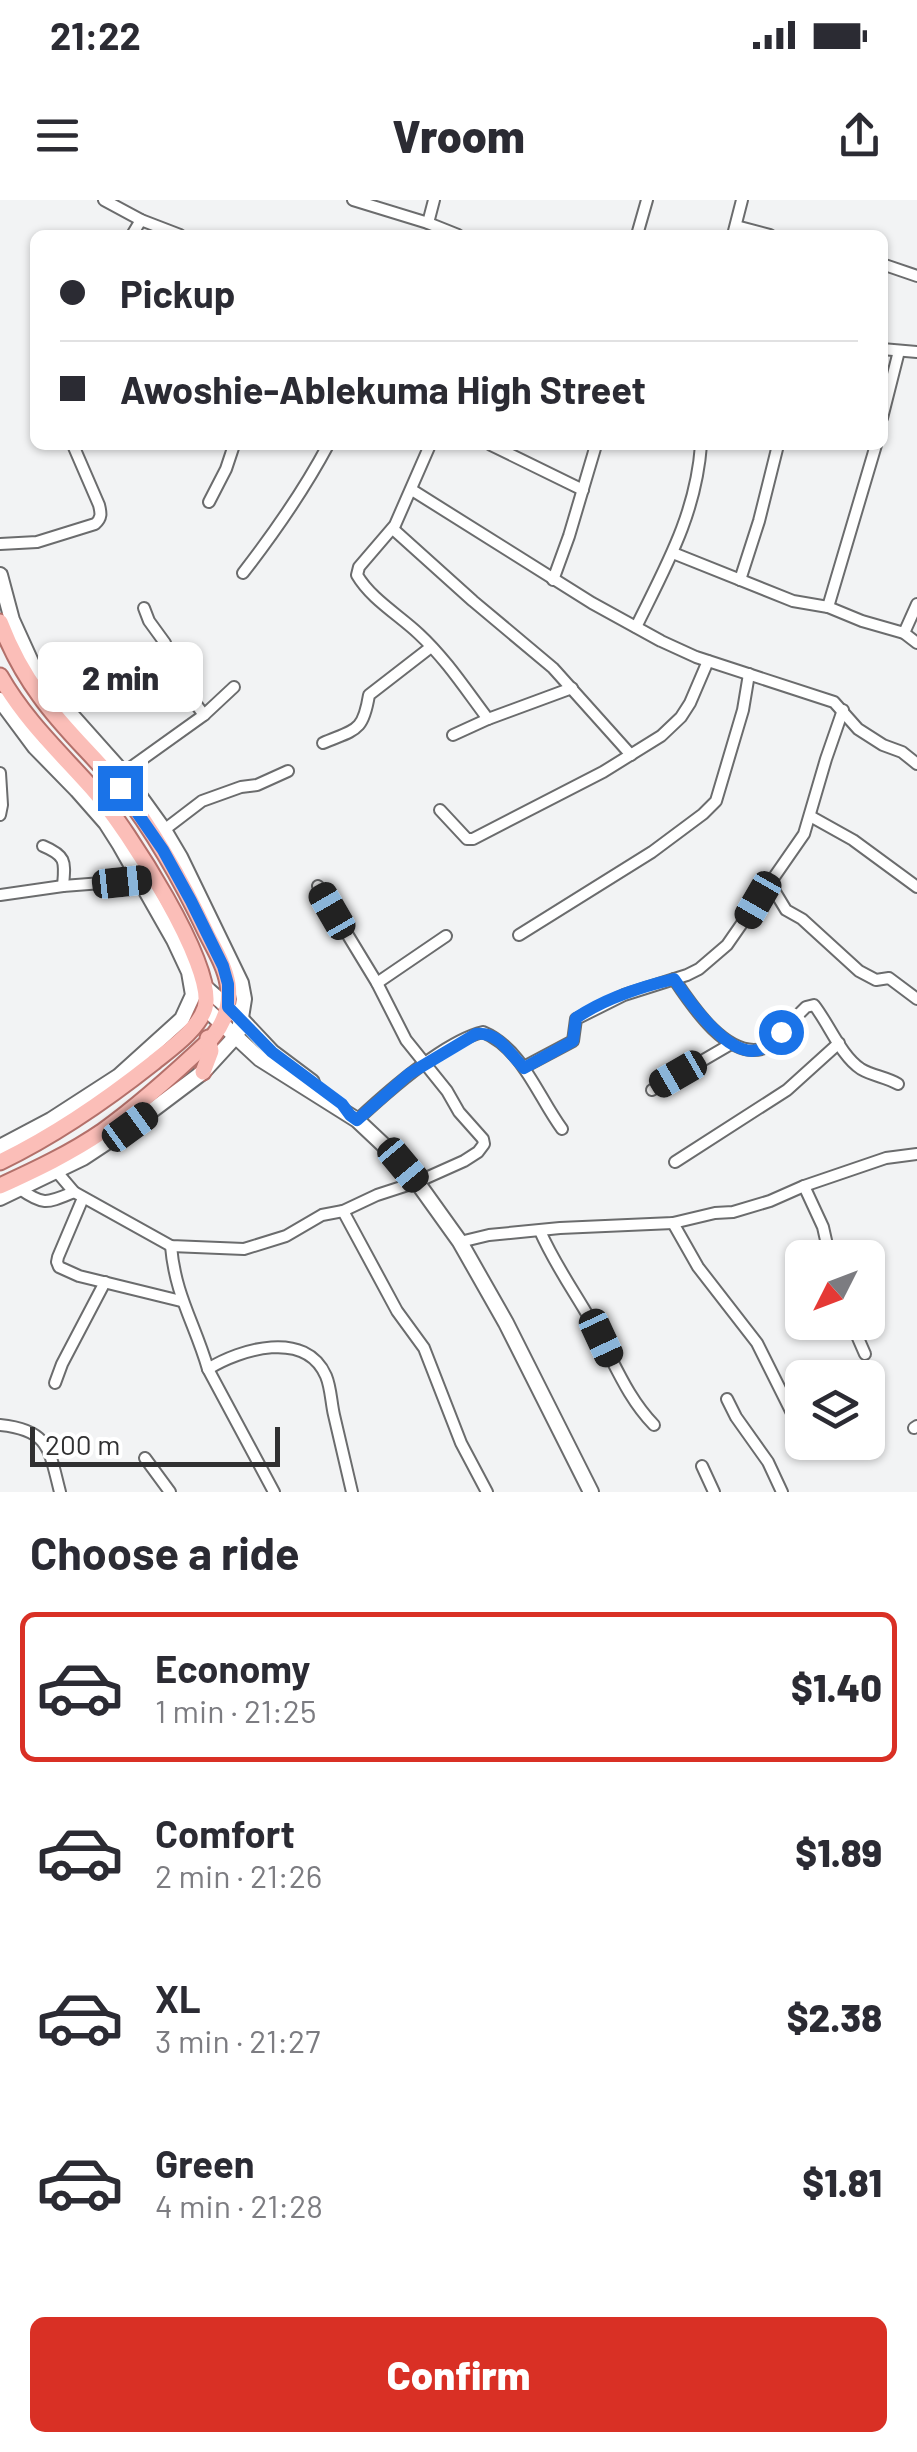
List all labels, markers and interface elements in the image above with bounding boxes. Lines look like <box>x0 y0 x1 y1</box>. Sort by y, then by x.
text: 21:22 <box>50 12 141 58</box>
icon: menu <box>30 108 85 163</box>
text: Vroom <box>392 108 525 162</box>
icon: share <box>832 108 887 163</box>
text: Pickup <box>120 270 235 316</box>
text: Awoshie-Ablekuma High Street <box>120 366 646 412</box>
callout: 2 min <box>38 643 202 713</box>
text: 2 min <box>82 658 159 696</box>
route end <box>98 766 143 811</box>
car <box>91 864 153 900</box>
car <box>730 867 786 933</box>
car <box>304 878 360 944</box>
route start <box>759 1010 804 1055</box>
car <box>645 1046 711 1102</box>
car <box>97 1097 163 1157</box>
car <box>372 1132 434 1198</box>
north arrow <box>785 1240 885 1340</box>
map controls <box>785 1240 885 1460</box>
car <box>575 1304 627 1372</box>
button: layers <box>785 1360 885 1460</box>
scale bar <box>30 1422 280 1466</box>
text: 200 m <box>45 1427 120 1461</box>
text: Choose a ride <box>30 1525 300 1579</box>
icon: car <box>35 1642 125 1732</box>
text: Economy <box>155 1645 310 1691</box>
text: $1.40 <box>791 1664 882 1710</box>
text: 1 min · 21:25 <box>155 1691 316 1729</box>
icon: car <box>35 1807 125 1897</box>
text: Comfort <box>155 1810 295 1856</box>
text: $1.89 <box>795 1829 882 1875</box>
text: 2 min · 21:26 <box>155 1856 322 1894</box>
icon: car <box>35 1972 125 2062</box>
text: XL <box>155 1975 201 2021</box>
text: $2.38 <box>787 1994 882 2040</box>
text: 3 min · 21:27 <box>155 2021 320 2059</box>
icon: car <box>35 2137 125 2227</box>
text: Green <box>155 2140 255 2186</box>
text: $1.81 <box>802 2159 882 2205</box>
text: 4 min · 21:28 <box>155 2186 323 2224</box>
button: Confirm <box>30 2317 887 2432</box>

